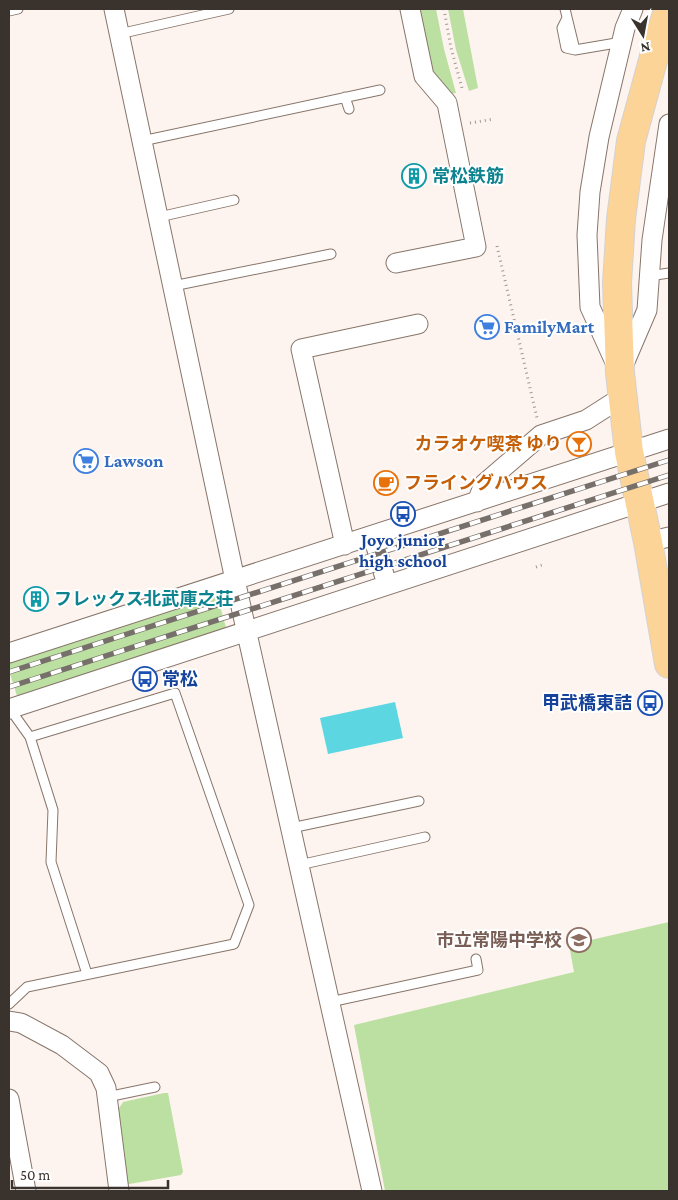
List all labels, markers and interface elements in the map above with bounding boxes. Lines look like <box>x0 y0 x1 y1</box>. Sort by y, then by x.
north arrow <box>618 10 668 60</box>
text: N <box>639 39 652 57</box>
building icon: 常松鉄筋 <box>401 163 427 189</box>
place label: 常松鉄筋 <box>432 166 504 186</box>
supermarket icon: FamilyMart <box>474 314 500 340</box>
place label: FamilyMart <box>504 317 595 337</box>
bar icon: カラオケ喫茶 ゆり <box>566 431 592 457</box>
place label: カラオケ喫茶 ゆり <box>415 434 562 454</box>
supermarket icon: Lawson <box>73 448 99 474</box>
place label: Lawson <box>104 451 164 471</box>
cafe icon: フライングハウス <box>373 470 399 496</box>
place label: フライングハウス <box>404 473 548 493</box>
bus stop icon: Joyo junior high school <box>390 501 416 527</box>
place label: Joyo junior high school <box>359 530 447 571</box>
building icon: フレックス北武庫之荘 <box>23 586 49 612</box>
place label: フレックス北武庫之荘 <box>54 589 233 609</box>
bus stop icon: 常松 <box>132 666 158 692</box>
place label: 常松 <box>162 669 198 689</box>
bus stop icon: 甲武橋東詰 <box>637 690 663 716</box>
place label: 甲武橋東詰 <box>542 693 632 713</box>
school or university icon: 市立常陽中学校 <box>566 927 592 953</box>
place label: 市立常陽中学校 <box>436 930 562 950</box>
scale bar <box>12 1158 169 1190</box>
text: 50 m <box>20 1167 50 1183</box>

